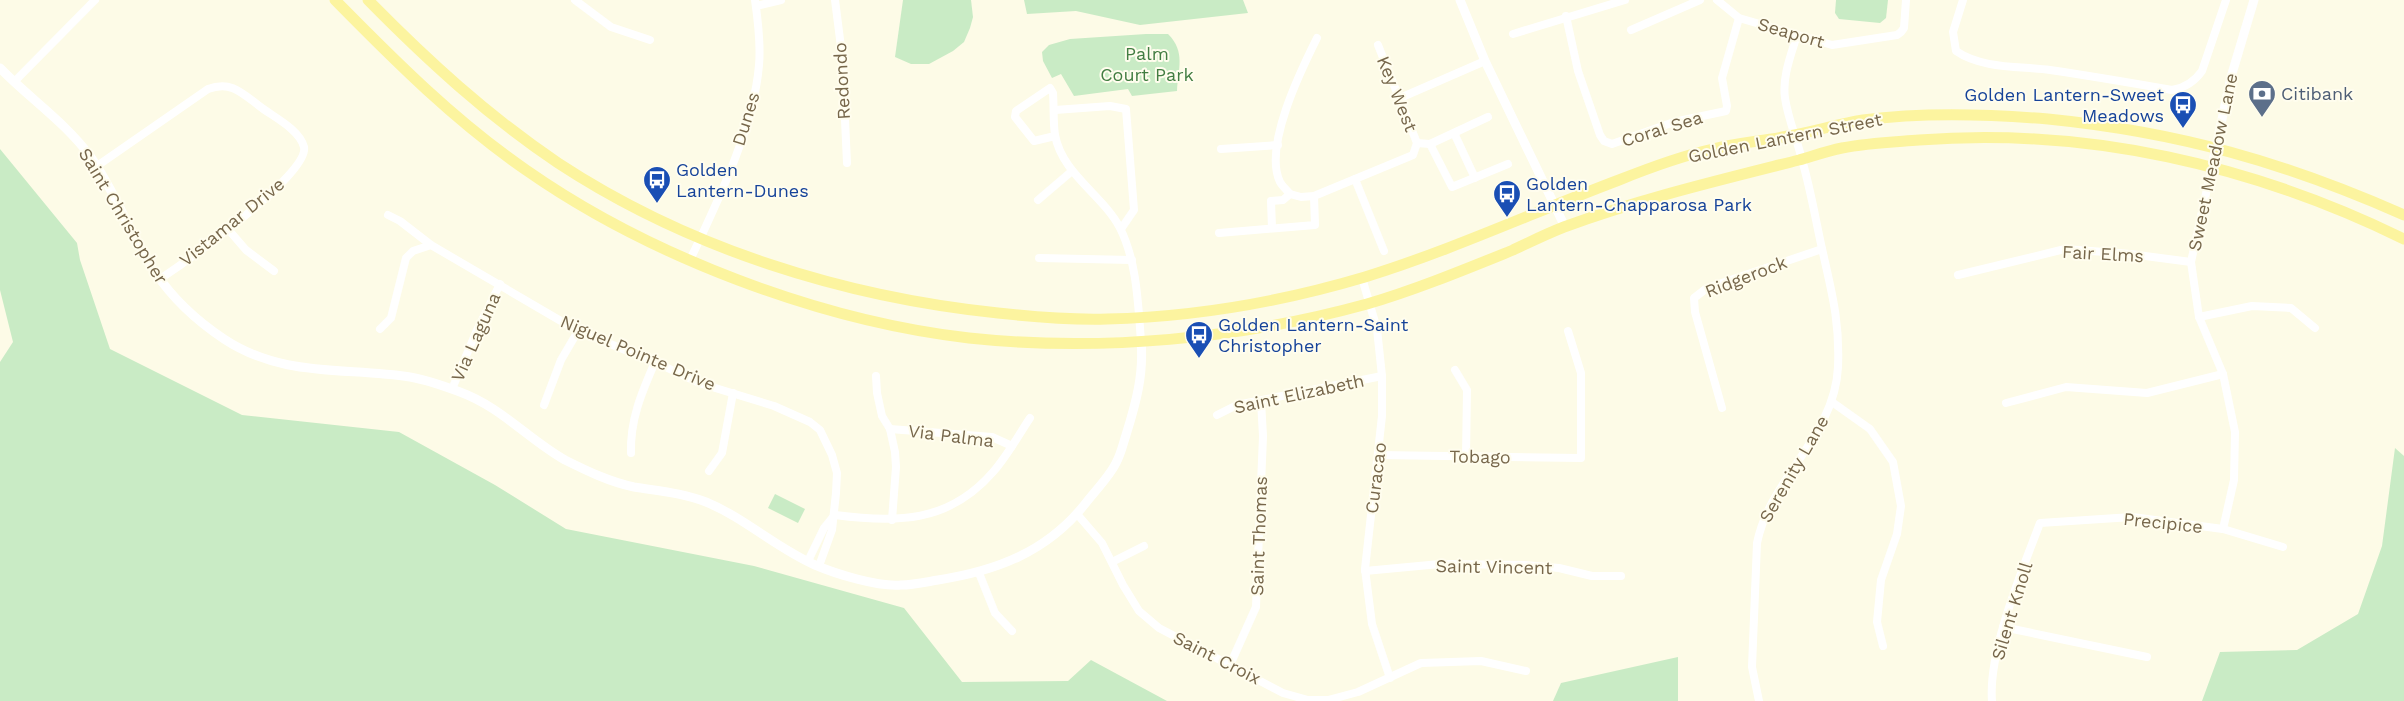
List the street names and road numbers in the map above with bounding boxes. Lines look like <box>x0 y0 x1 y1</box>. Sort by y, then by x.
street label: Seaport <box>1755 13 1827 52</box>
street label: Redondo <box>829 42 854 120</box>
street label: Key West <box>1373 53 1422 135</box>
street label: Sweet Meadow Lane <box>2183 71 2242 253</box>
street label: Dunes <box>727 89 764 148</box>
street label: Coral Sea <box>1619 106 1705 151</box>
street label: Golden Lantern Street <box>1686 108 1884 167</box>
street label: Saint Christopher <box>75 144 172 287</box>
street label: Vistamar Drive <box>175 173 288 270</box>
street label: Fair Elms <box>2062 241 2144 266</box>
street label: Ridgerock <box>1702 251 1790 302</box>
street label: Via Laguna <box>447 289 505 385</box>
street label: Niguel Pointe Drive <box>558 310 719 395</box>
street label: Saint Elizabeth <box>1232 369 1366 418</box>
street label: Serenity Lane <box>1754 411 1833 526</box>
street label: Via Palma <box>907 420 995 451</box>
street label: Curacao <box>1361 441 1390 515</box>
street label: Tobago <box>1449 445 1511 468</box>
street label: Saint Thomas <box>1246 476 1271 596</box>
street label: Precipice <box>2122 508 2204 537</box>
street label: Saint Vincent <box>1435 555 1553 578</box>
street label: Silent Knoll <box>1987 559 2037 663</box>
street label: Saint Croix <box>1170 626 1265 689</box>

